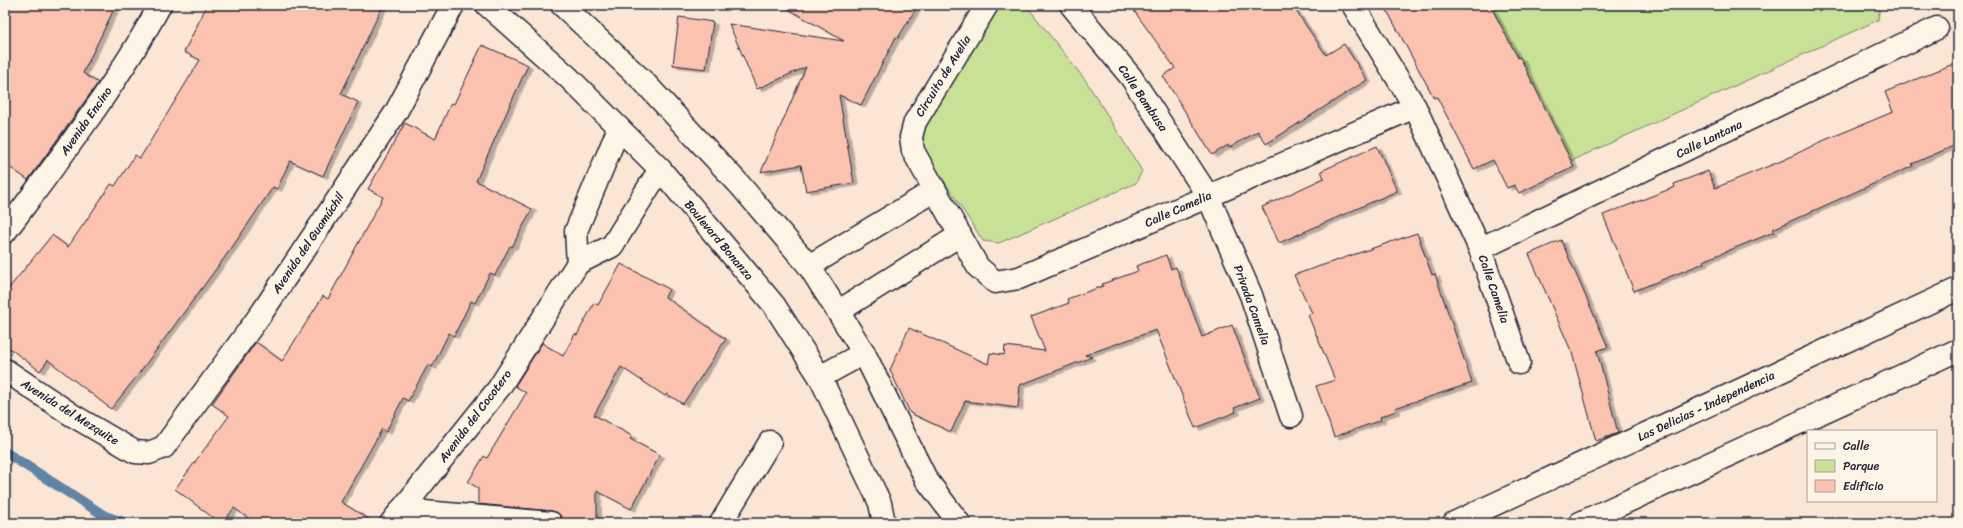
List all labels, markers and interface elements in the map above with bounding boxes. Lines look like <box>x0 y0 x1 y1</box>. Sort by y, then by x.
street label: Circuito de Avelia <box>909 30 978 121</box>
street label: Calle Bambusa <box>1112 60 1174 137</box>
street label: Avenida Encino <box>53 82 118 161</box>
street label: Calle Lantana <box>1672 113 1747 165</box>
street label: Calle Camelia <box>1141 184 1215 234</box>
street label: Avenida del Guamúchil <box>265 187 351 299</box>
street label: Boulevard Bonanza <box>679 195 759 285</box>
street label: Calle Camelia <box>1472 252 1516 326</box>
street label: Privada Camelia <box>1227 262 1277 348</box>
street label: Las Delicias - Independencia <box>1634 364 1779 448</box>
street label: Avenida del Cocotero <box>432 365 517 468</box>
street label: Avenida del Mezquite <box>16 372 124 451</box>
legend <box>1807 430 1937 502</box>
text: Calle <box>1843 435 1870 457</box>
text: Parque <box>1843 455 1880 477</box>
text: Edificio <box>1843 475 1883 497</box>

